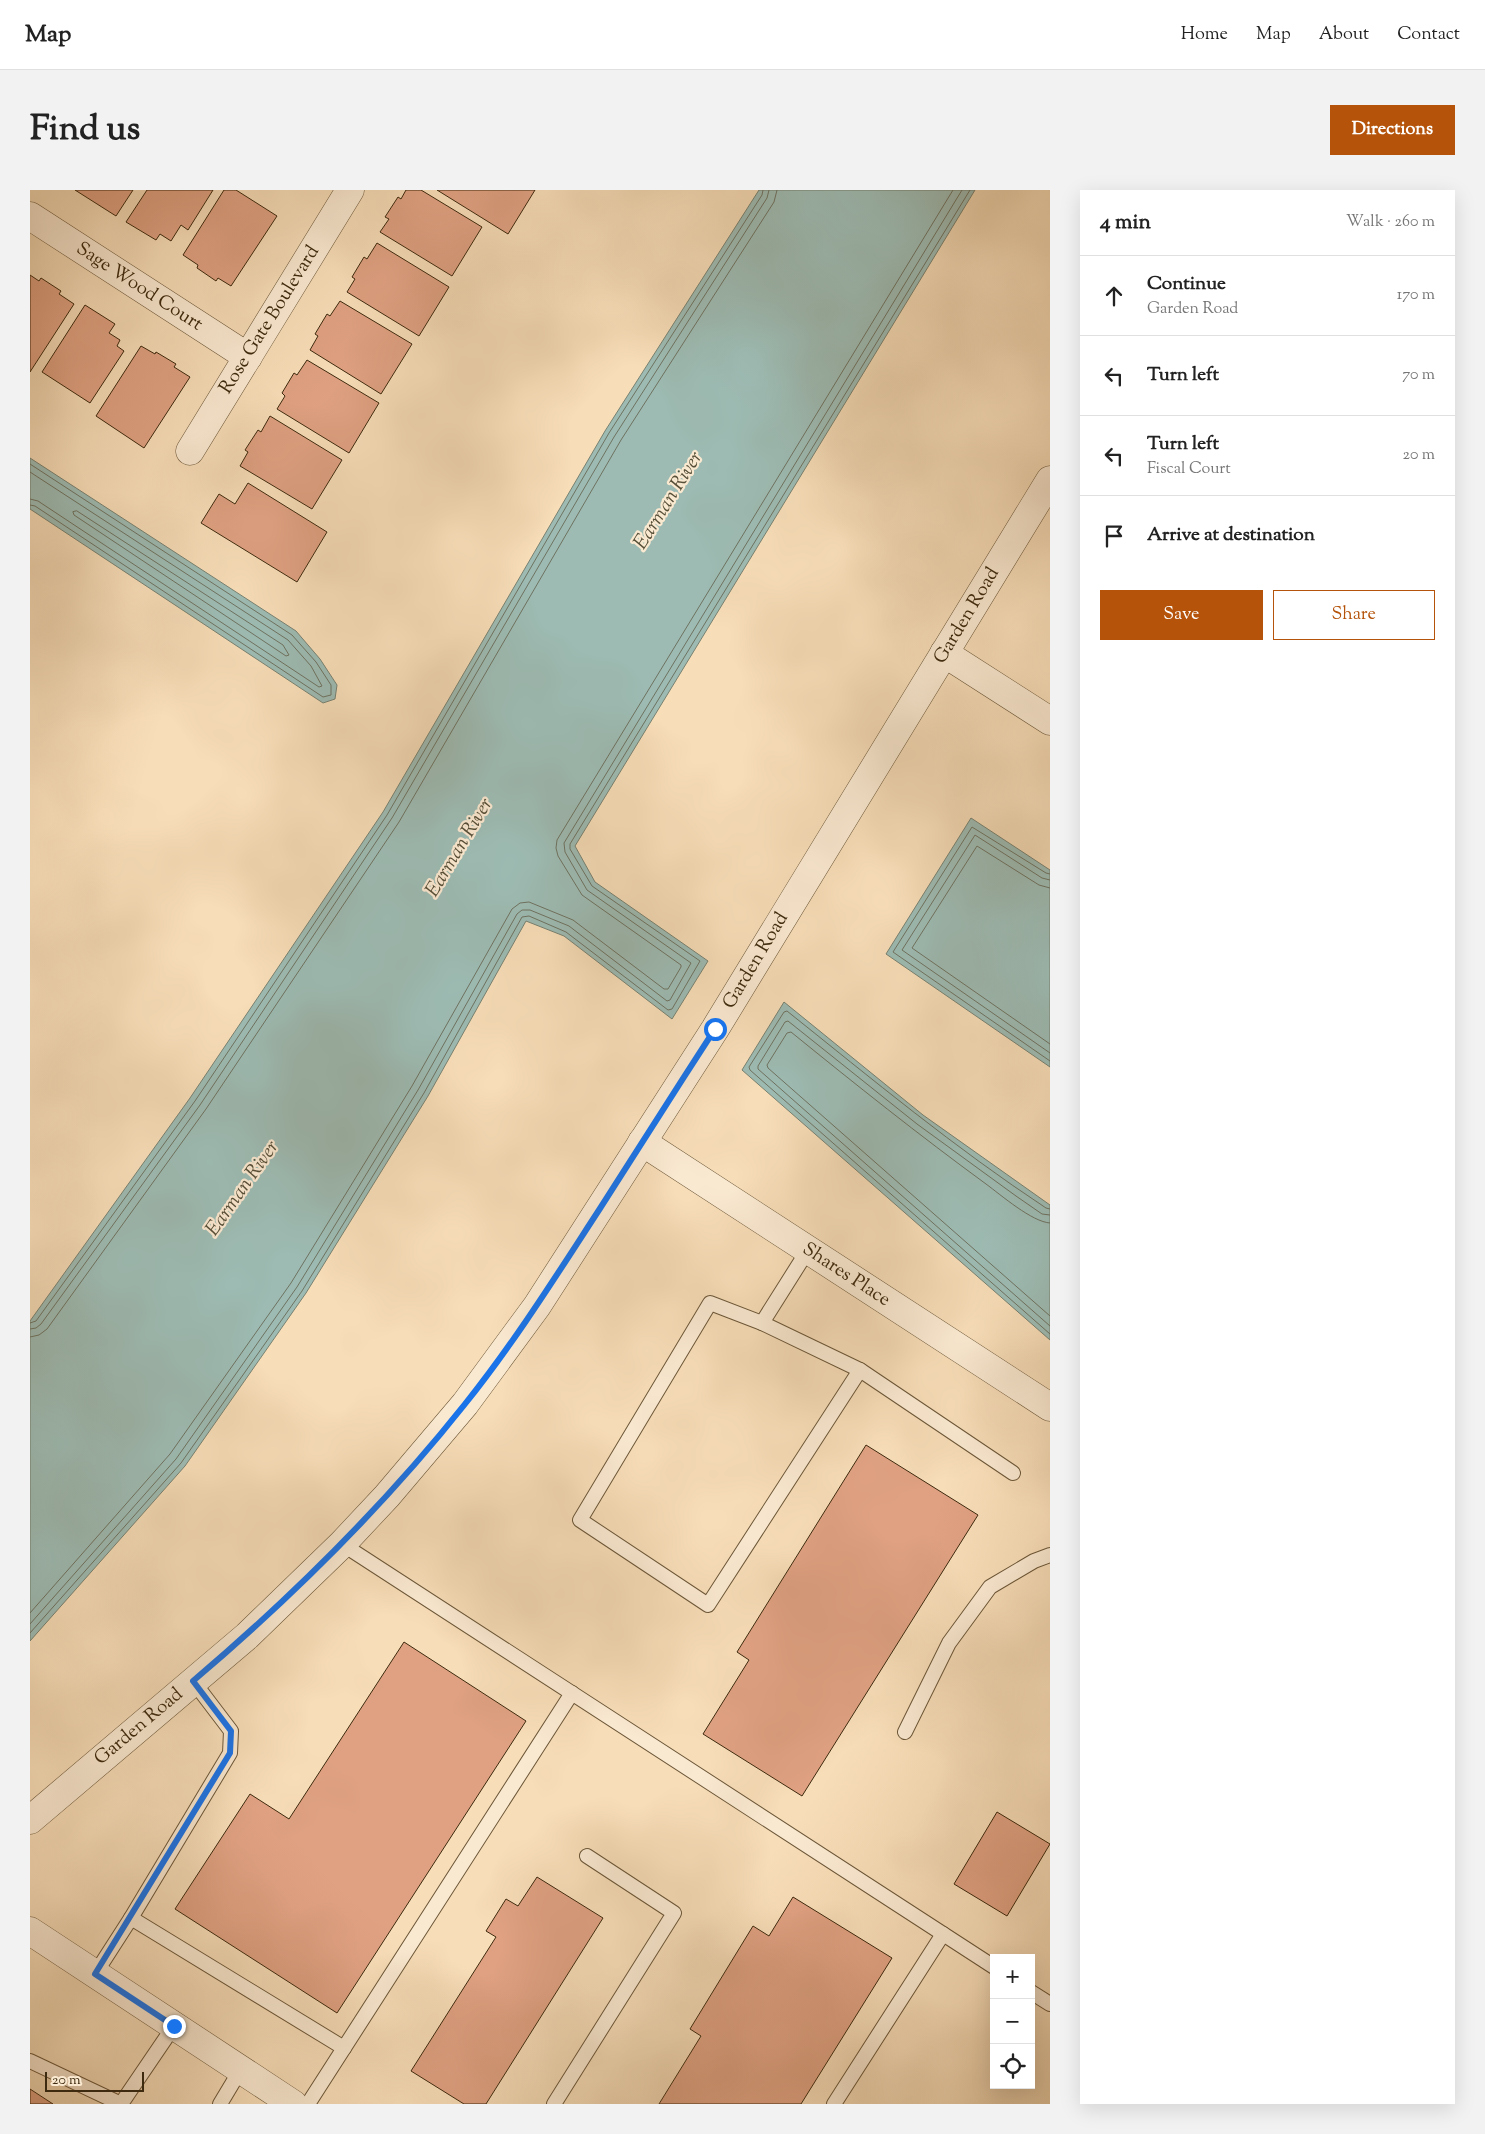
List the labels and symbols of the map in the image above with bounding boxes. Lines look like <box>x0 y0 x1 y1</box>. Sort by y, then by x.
street label: Sage Wood Court <box>70 236 208 338</box>
street label: Rose Gate Boulevard <box>213 240 327 400</box>
water label: Earman River <box>627 446 711 556</box>
street label: Garden Road <box>927 562 1007 669</box>
water label: Earman River <box>419 793 501 903</box>
street label: Garden Road <box>716 907 796 1014</box>
route start <box>704 1018 727 1041</box>
water label: Earman River <box>199 1135 287 1243</box>
street label: Shares Place <box>797 1236 896 1314</box>
street label: Garden Road <box>89 1682 189 1772</box>
route end <box>163 2015 186 2038</box>
scale bar <box>45 2069 144 2092</box>

